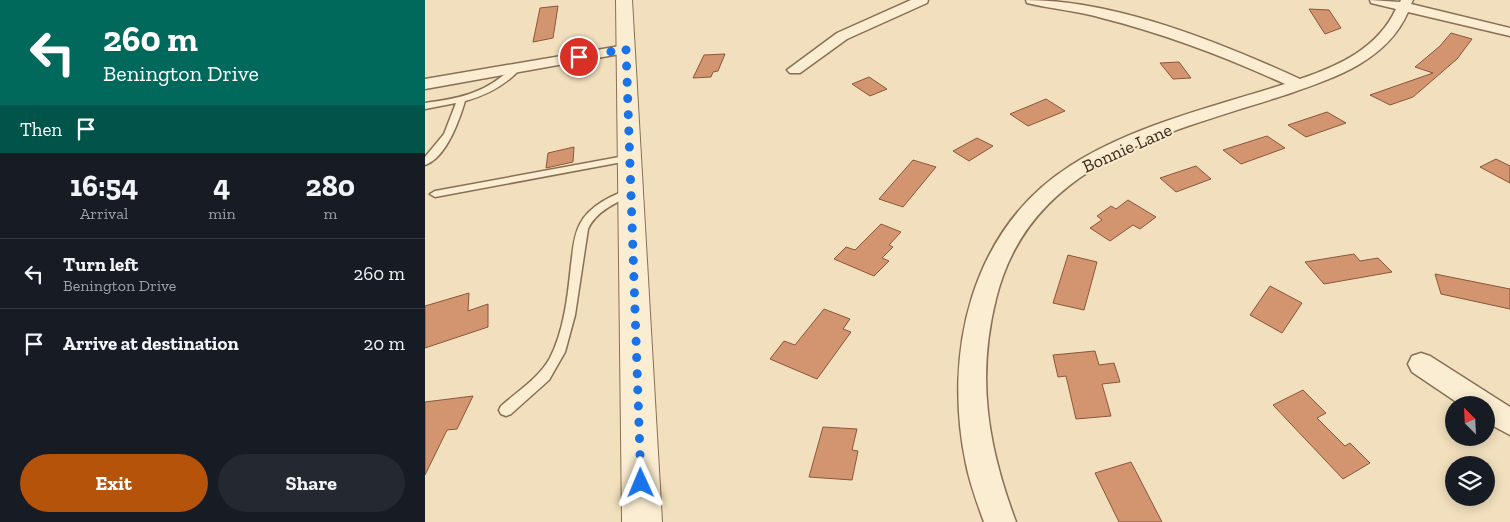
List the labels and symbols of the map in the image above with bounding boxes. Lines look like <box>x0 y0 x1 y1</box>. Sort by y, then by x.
pin <box>558 36 600 78</box>
street label: Bonnie Lane <box>1079 119 1175 177</box>
north arrow <box>1445 396 1495 446</box>
position arrow <box>614 456 666 508</box>

